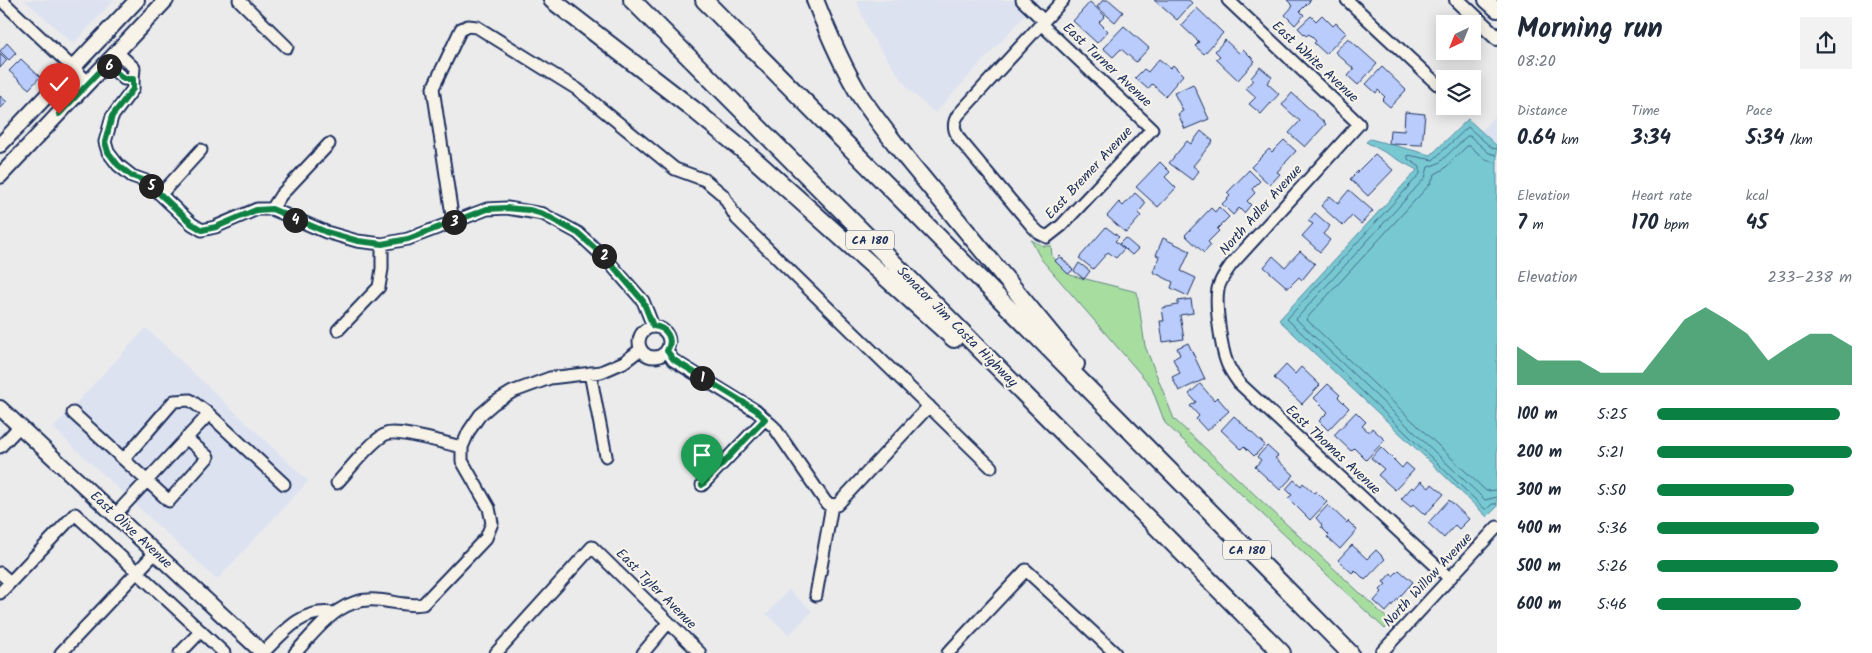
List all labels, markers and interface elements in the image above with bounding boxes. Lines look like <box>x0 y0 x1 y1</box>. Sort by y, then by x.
text: Morning run <box>1517 7 1663 52</box>
north arrow <box>1436 15 1481 60</box>
map controls <box>1436 15 1481 115</box>
street label: East White Avenue <box>1267 16 1364 109</box>
street label: East Turner Avenue <box>1057 17 1157 113</box>
button: share <box>1800 17 1852 69</box>
text: 08:20 <box>1517 49 1556 74</box>
pin: 6 <box>96 54 122 78</box>
text: 6 <box>106 55 113 77</box>
pin <box>38 63 80 114</box>
icon: check <box>45 70 73 98</box>
button: layers <box>1436 70 1481 115</box>
text: Distance <box>1517 100 1567 122</box>
text: Time <box>1631 100 1660 122</box>
text: Pace <box>1746 100 1772 122</box>
street label: East Bremer Avenue <box>1040 121 1139 225</box>
text: 0.64 <box>1517 122 1556 155</box>
text: 3:34 <box>1631 122 1671 155</box>
text: 5:34 <box>1746 122 1784 155</box>
text: km <box>1556 129 1579 151</box>
text: /km <box>1784 129 1813 151</box>
street label: North Adler Avenue <box>1214 159 1308 260</box>
pin: 5 <box>138 174 164 198</box>
text: 5 <box>148 175 155 197</box>
text: Elevation <box>1517 185 1570 207</box>
text: Heart rate <box>1631 185 1692 207</box>
text: kcal <box>1746 185 1768 207</box>
text: 7 <box>1517 207 1527 240</box>
text: 170 <box>1631 207 1658 240</box>
text: 45 <box>1746 207 1768 240</box>
pin: 4 <box>282 208 308 232</box>
text: 4 <box>292 209 299 231</box>
pin: 3 <box>442 210 466 234</box>
text: 3 <box>451 211 458 233</box>
text: m <box>1527 214 1544 236</box>
text: bpm <box>1658 214 1689 236</box>
road number: CA 180 <box>846 230 894 250</box>
pin: 2 <box>592 244 616 268</box>
text: 2 <box>600 245 609 267</box>
street label: Senator Jim Costa Highway <box>891 261 1023 393</box>
text: Elevation <box>1517 265 1578 290</box>
text: 233–238 m <box>1767 265 1852 290</box>
pin: 1 <box>690 366 714 390</box>
text: 1 <box>700 367 705 389</box>
street label: East Thomas Avenue <box>1280 400 1386 501</box>
text: 100 m <box>1517 402 1558 427</box>
text: 5:25 <box>1597 402 1627 427</box>
pin <box>681 434 723 485</box>
text: 200 m <box>1517 440 1562 465</box>
text: 5:21 <box>1597 440 1624 465</box>
icon: arrive <box>688 441 716 469</box>
text: 300 m <box>1517 478 1561 503</box>
text: 5:50 <box>1597 478 1626 503</box>
street label: East Olive Avenue <box>85 486 178 575</box>
text: 400 m <box>1517 516 1561 541</box>
text: 5:36 <box>1597 516 1628 541</box>
street label: North Willow Avenue <box>1378 527 1478 632</box>
road number: CA 180 <box>1223 540 1271 560</box>
street label: East Tyler Avenue <box>610 543 702 635</box>
text: 500 m <box>1517 554 1561 579</box>
text: 5:26 <box>1597 554 1628 579</box>
text: 600 m <box>1517 592 1561 617</box>
text: 5:46 <box>1597 592 1627 617</box>

